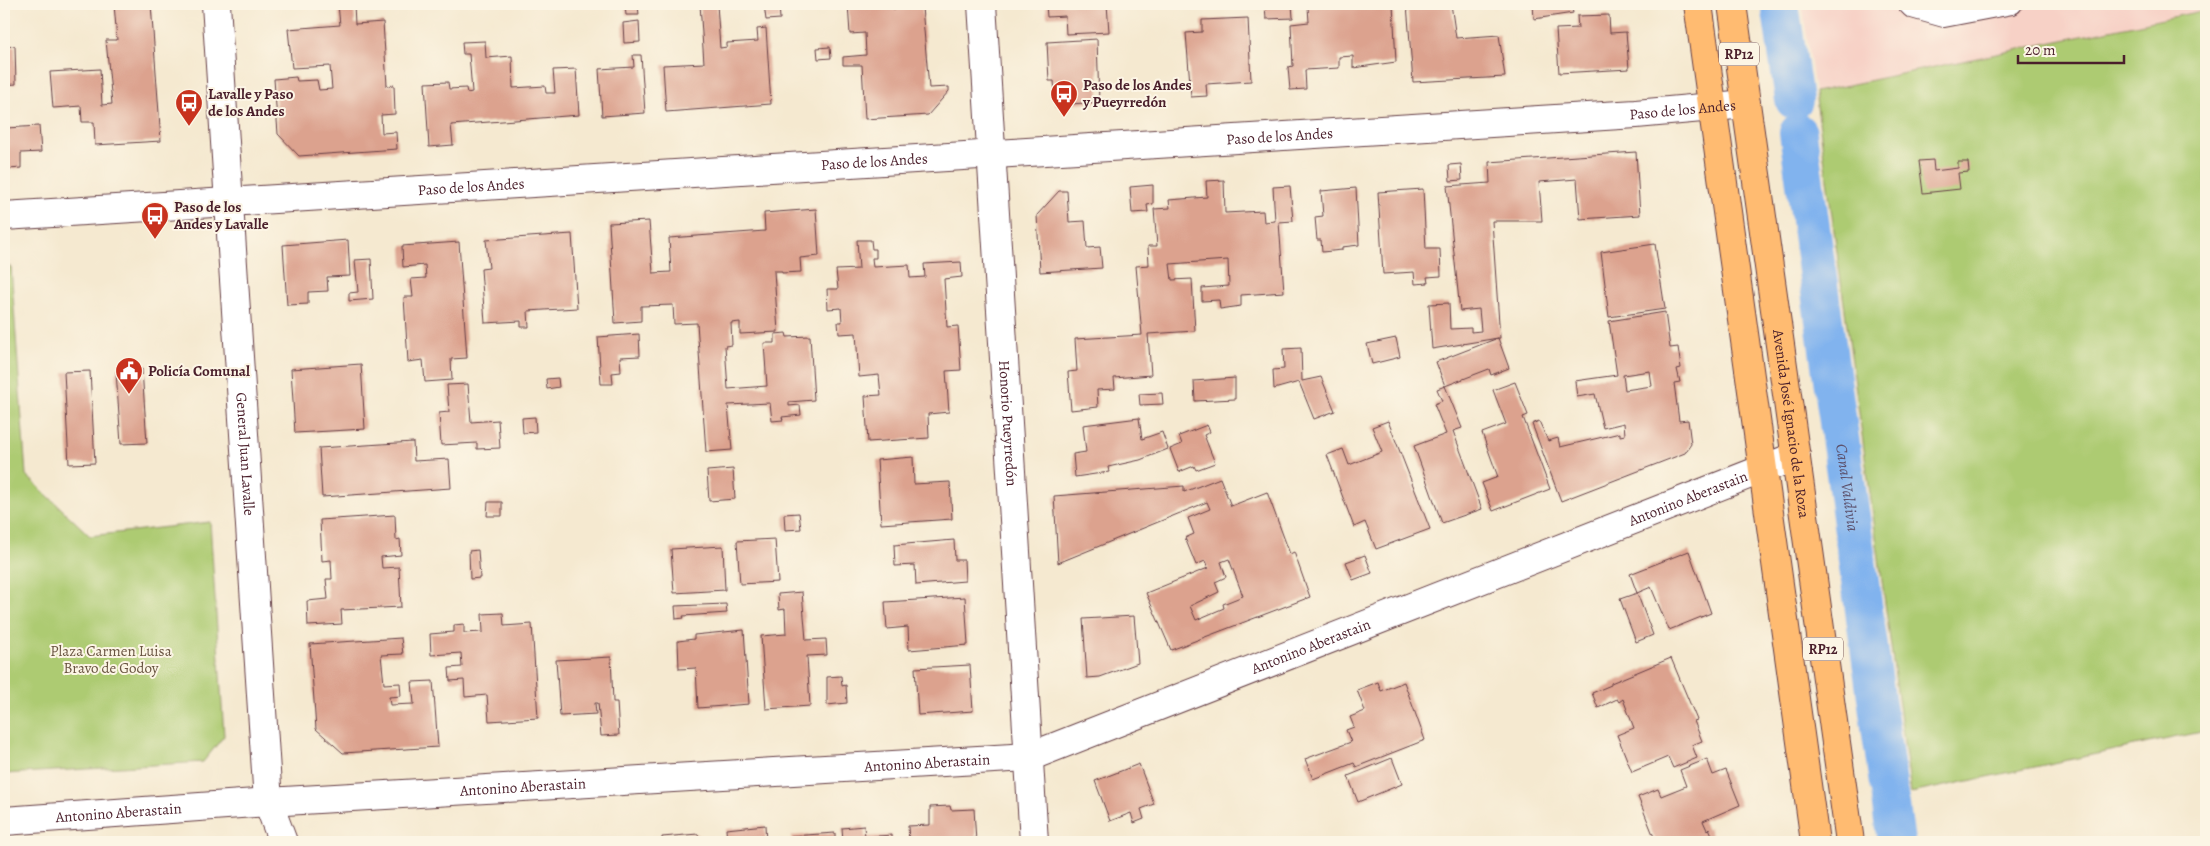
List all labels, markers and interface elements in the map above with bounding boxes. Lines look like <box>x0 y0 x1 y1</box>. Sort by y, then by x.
scale bar <box>2018 32 2124 64</box>
text: 20 m <box>2025 40 2056 60</box>
road number: RP12 <box>1719 42 1759 66</box>
place label: Paso de los Andes y Pueyrredón <box>1082 75 1192 112</box>
bus stop icon: Paso de los Andes y Pueyrredón <box>1049 79 1079 118</box>
place label: Lavalle y Paso de los Andes <box>208 84 294 121</box>
bus stop icon: Lavalle y Paso de los Andes <box>174 88 204 127</box>
street label: Paso de los Andes <box>1629 95 1737 124</box>
street label: Paso de los Andes <box>1226 123 1334 150</box>
street label: Paso de los Andes <box>820 148 928 175</box>
street label: Paso de los Andes <box>417 173 525 200</box>
place label: Paso de los Andes y Lavalle <box>173 197 269 234</box>
bus stop icon: Paso de los Andes y Lavalle <box>140 201 170 240</box>
street label: Avenida José Ignacio de la Roza <box>1768 327 1814 519</box>
public building icon: Policía Comunal <box>114 356 144 395</box>
street label: Honorio Pueyrredón <box>994 360 1022 487</box>
place label: Policía Comunal <box>148 361 250 381</box>
street label: General Juan Lavalle <box>231 392 259 517</box>
water label: Canal Valdivia <box>1830 442 1864 534</box>
street label: Antonino Aberastain <box>1625 466 1750 531</box>
street label: Antonino Aberastain <box>1248 614 1373 679</box>
road number: RP12 <box>1803 638 1843 661</box>
park label: Plaza Carmen Luisa Bravo de Godoy <box>50 641 172 678</box>
street label: Antonino Aberastain <box>863 749 991 777</box>
street label: Antonino Aberastain <box>458 773 586 801</box>
street label: Antonino Aberastain <box>54 798 182 827</box>

